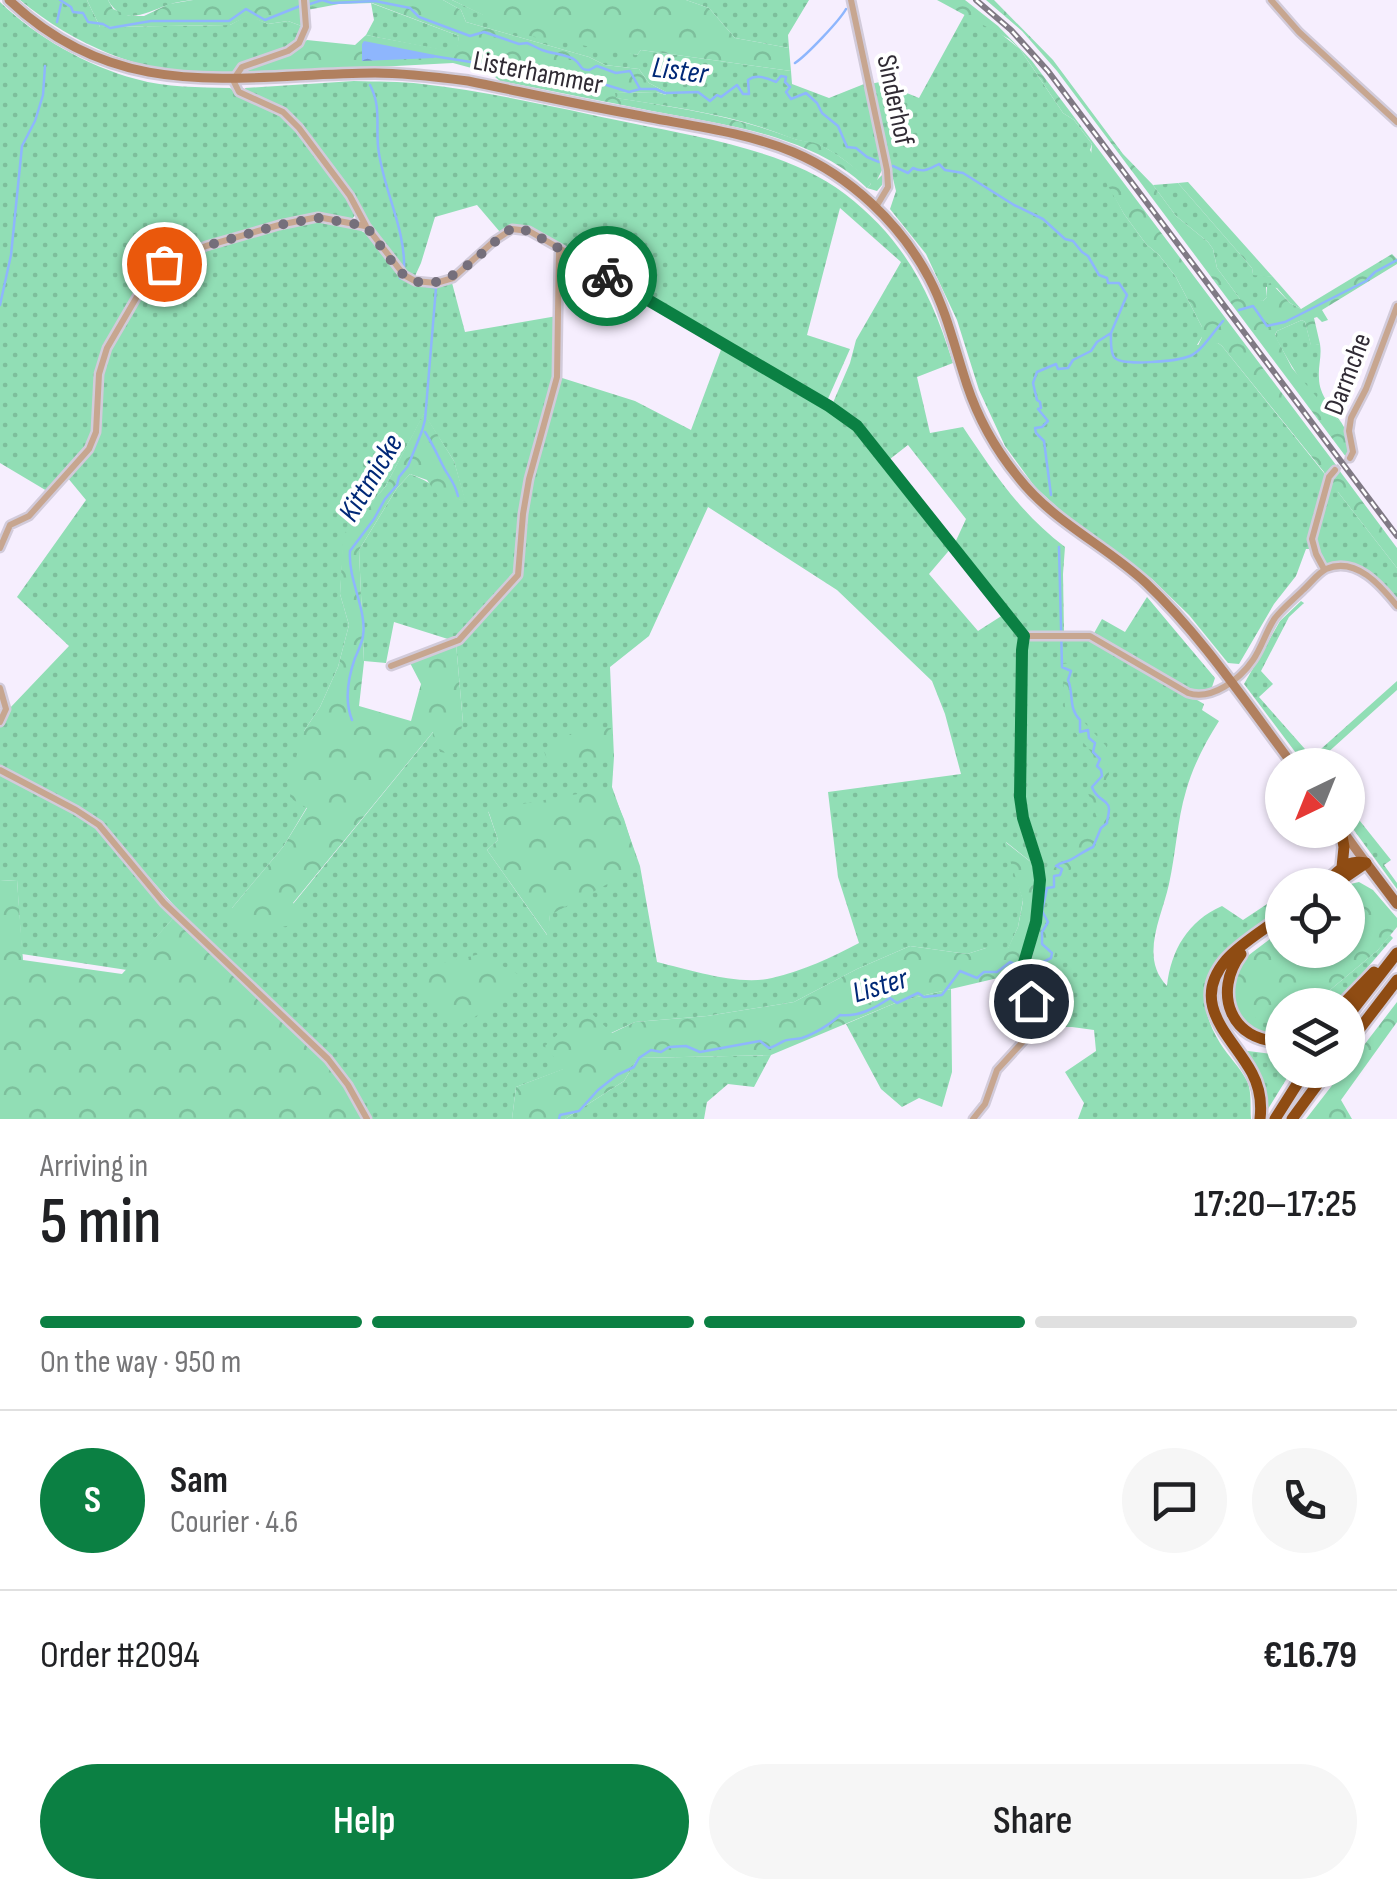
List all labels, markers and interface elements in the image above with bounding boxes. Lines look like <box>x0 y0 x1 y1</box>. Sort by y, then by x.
street label: Listerhammer <box>470 44 606 102</box>
water label: Lister <box>650 50 711 92</box>
street label: Sinderhof <box>869 52 921 149</box>
pin <box>122 222 207 307</box>
courier <box>557 226 657 326</box>
icon: bag <box>137 237 192 292</box>
icon: bike <box>580 249 635 304</box>
street label: Darmche <box>1317 328 1379 420</box>
water label: Kittmicke <box>331 428 411 528</box>
north arrow <box>1265 748 1365 848</box>
map controls <box>1265 748 1365 1088</box>
button: locate <box>1265 868 1365 968</box>
pin <box>989 959 1074 1044</box>
water label: Lister <box>848 960 913 1011</box>
icon: home <box>1004 974 1059 1029</box>
button: layers <box>1265 988 1365 1088</box>
text: Arriving in <box>40 1147 148 1186</box>
text: 17:20–17:25 <box>1194 1182 1357 1227</box>
text: 5 min <box>40 1184 161 1262</box>
text: On the way · 950 m <box>40 1343 241 1382</box>
button: chat <box>1122 1448 1227 1553</box>
button: phone <box>1252 1448 1357 1553</box>
text: Sam <box>170 1458 228 1503</box>
text: S <box>84 1478 101 1523</box>
text: Courier · 4.6 <box>170 1503 298 1542</box>
text: Order #2094 <box>40 1633 200 1678</box>
text: €16.79 <box>1263 1633 1357 1678</box>
button: Help <box>40 1764 689 1879</box>
button: Share <box>709 1764 1357 1879</box>

